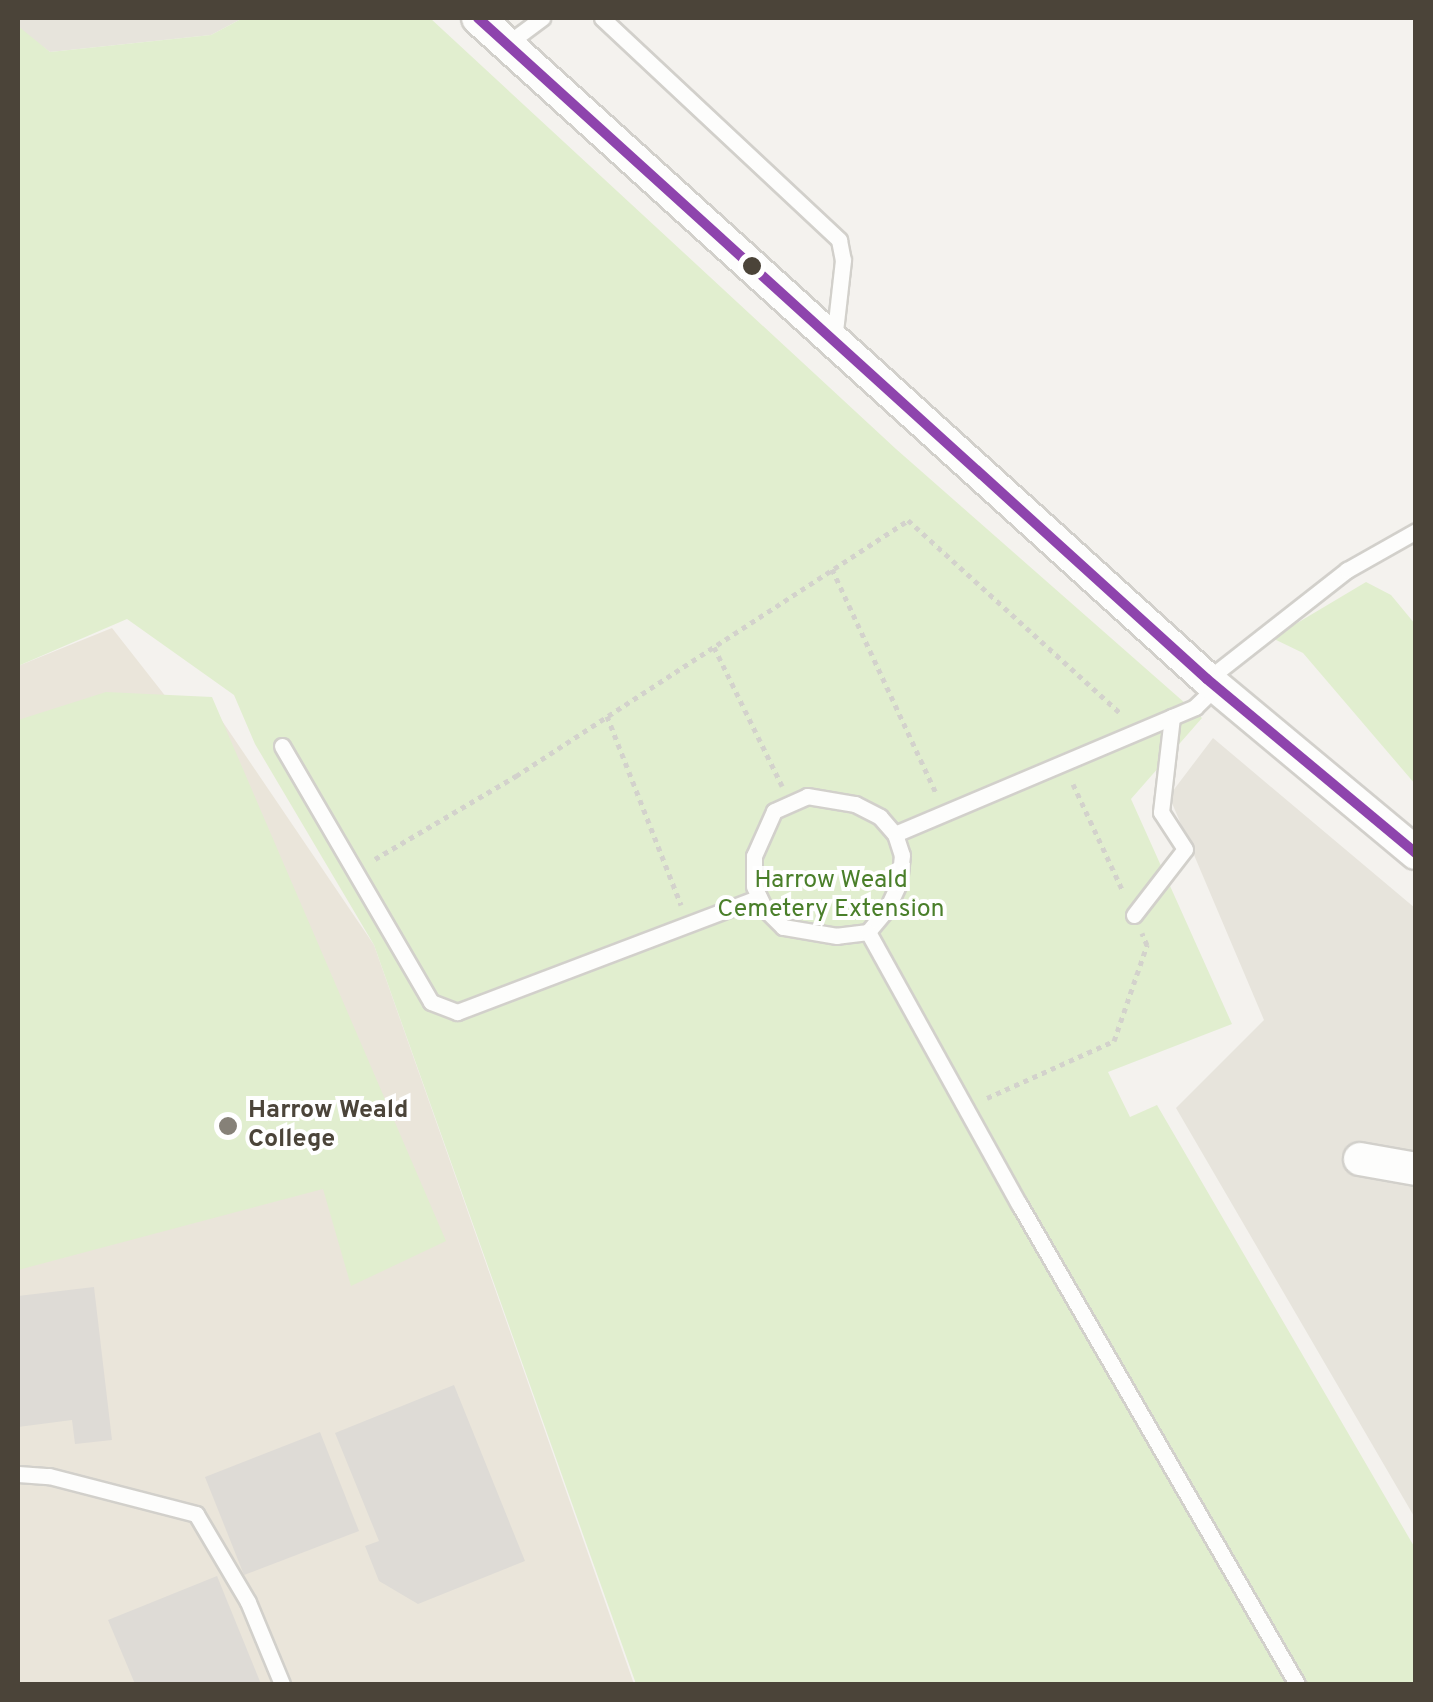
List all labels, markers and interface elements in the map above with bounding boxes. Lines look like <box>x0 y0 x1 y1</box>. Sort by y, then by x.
unlabelled marker <box>742 256 762 276</box>
park label: Harrow Weald Cemetery Extension <box>717 867 945 926</box>
place label: Harrow Weald College <box>248 1097 408 1156</box>
marker: Harrow Weald College <box>217 1115 239 1137</box>

